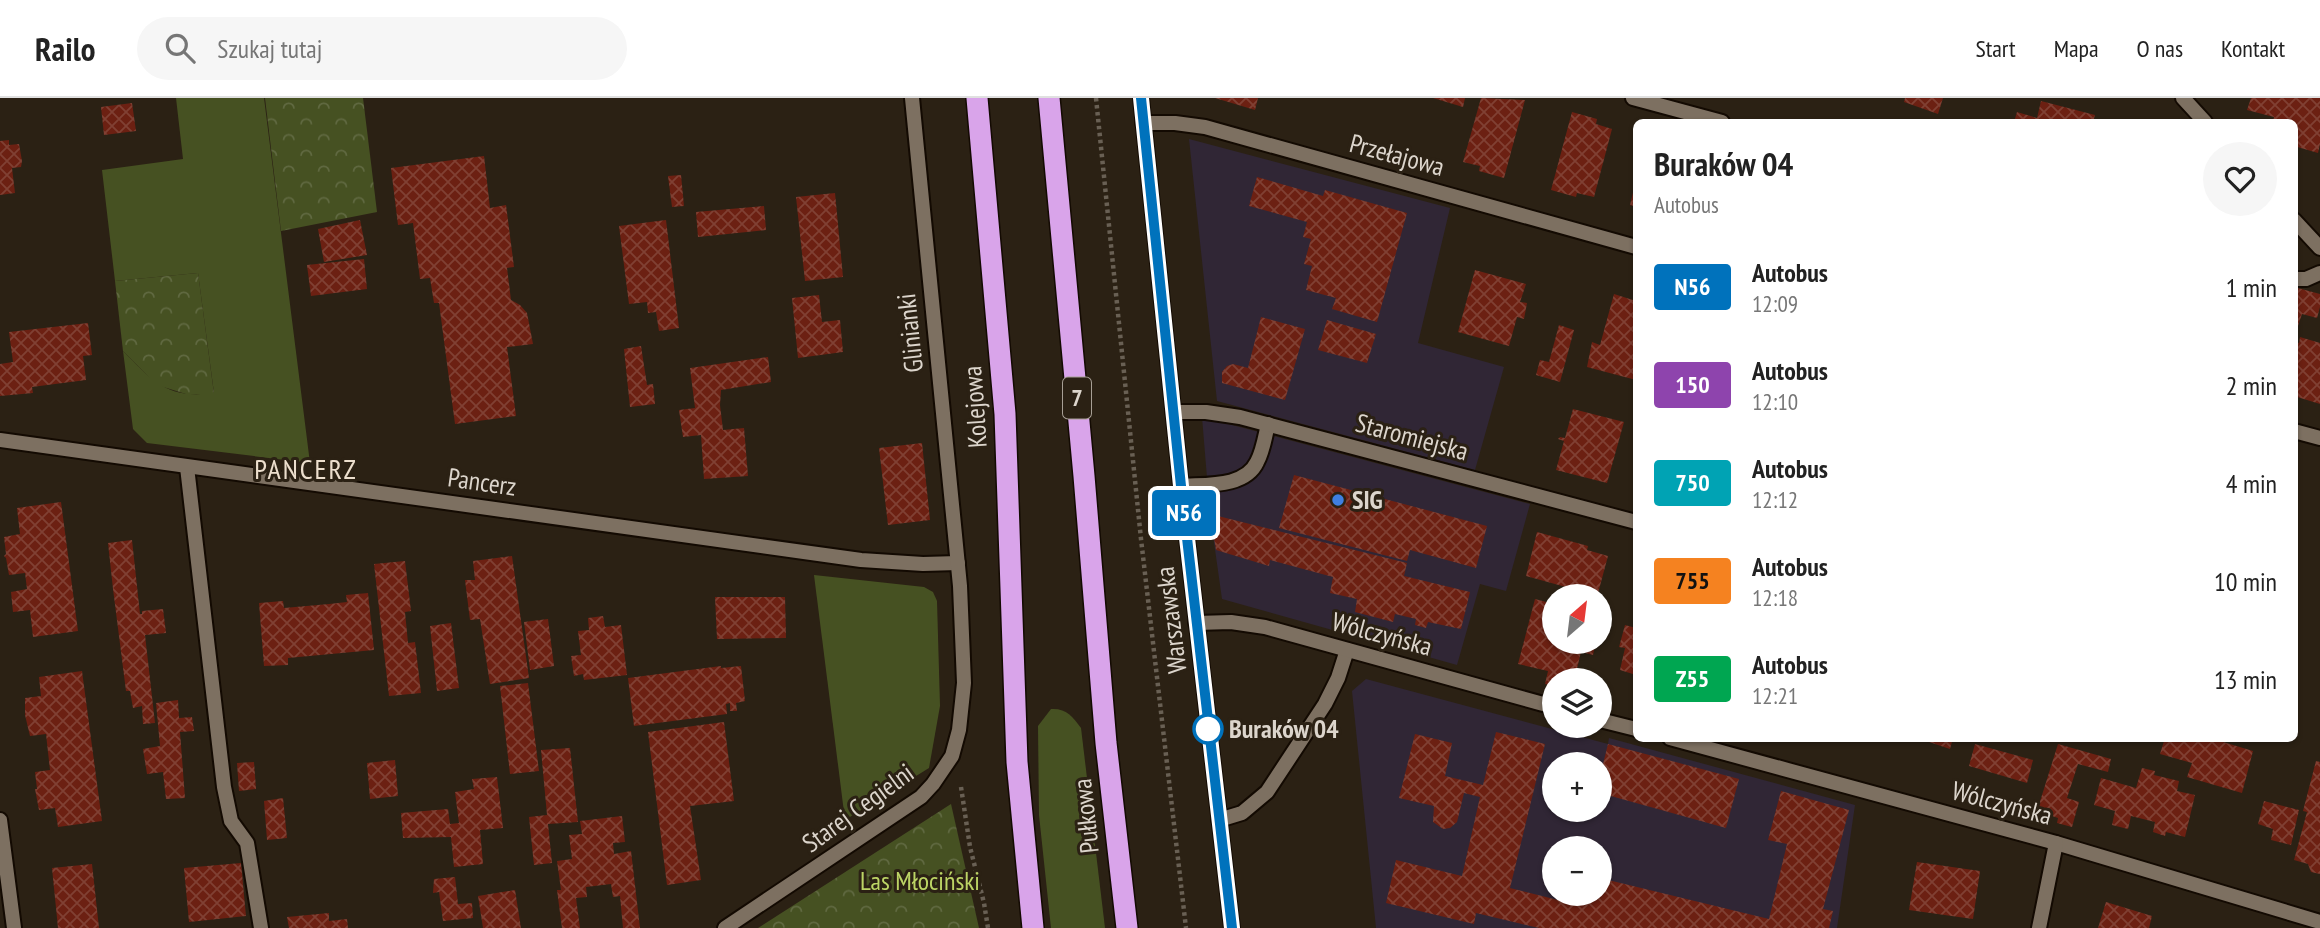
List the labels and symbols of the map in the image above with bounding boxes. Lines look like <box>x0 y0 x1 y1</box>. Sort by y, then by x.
street label: Przełajowa <box>1346 126 1448 183</box>
street label: Glinianki <box>889 292 930 374</box>
street label: Kolejowa <box>955 365 994 449</box>
road number: 7 <box>1063 377 1091 418</box>
street label: Staromiejska <box>1352 406 1472 467</box>
district label: PANCERZ <box>254 450 358 487</box>
street label: Pancerz <box>446 460 518 503</box>
place label: SIG <box>1352 483 1383 516</box>
line badge: N56 <box>1144 490 1224 536</box>
marker: SIG <box>1330 492 1346 508</box>
street label: Warszawska <box>1148 565 1193 675</box>
north arrow <box>1542 584 1612 654</box>
street label: Wólczyńska <box>1328 604 1436 663</box>
place label: Buraków 04 <box>1229 712 1339 745</box>
marker: Buraków 04 <box>1193 714 1223 744</box>
street label: Starej Cegielni <box>795 756 920 859</box>
street label: Wólczyńska <box>1948 773 2056 832</box>
street label: Pułkowa <box>1065 777 1106 855</box>
park label: Las Młociński <box>860 864 980 897</box>

